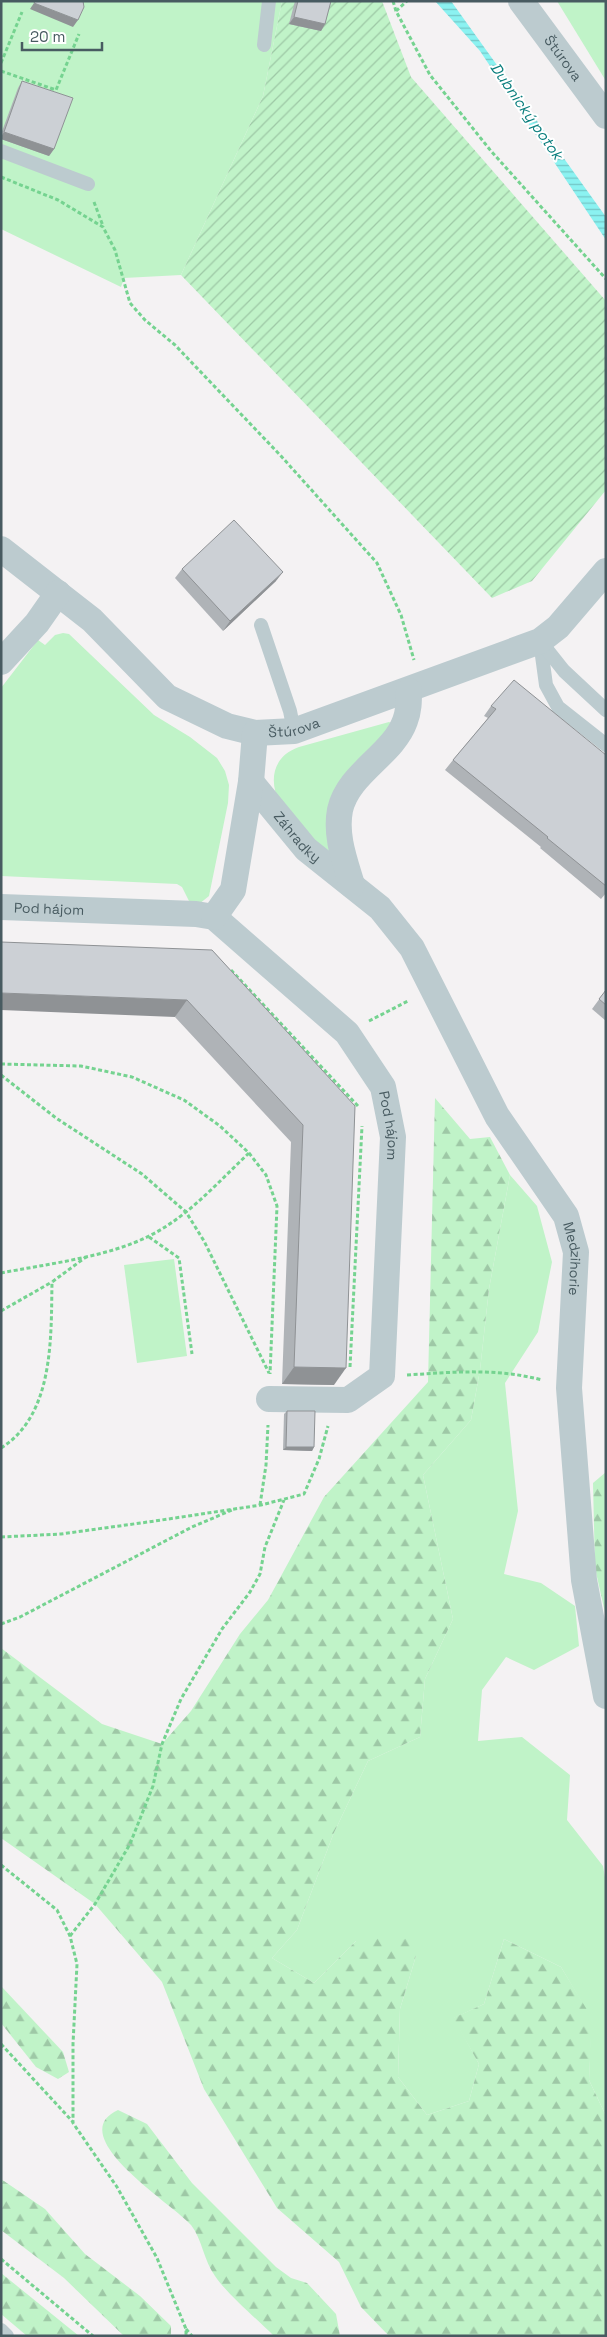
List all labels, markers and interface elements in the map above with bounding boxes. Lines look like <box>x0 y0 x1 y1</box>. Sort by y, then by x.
scale bar <box>22 20 102 52</box>
text: 20 m <box>30 27 65 46</box>
street label: Štúrova <box>540 32 586 85</box>
water label: Dubnický potok <box>486 59 569 165</box>
street label: Štúrova <box>268 713 322 741</box>
street label: Záhradky <box>270 808 325 866</box>
street label: Pod hájom <box>14 898 84 919</box>
street label: Pod hájom <box>375 1089 402 1161</box>
street label: Medzihorie <box>559 1220 585 1296</box>

